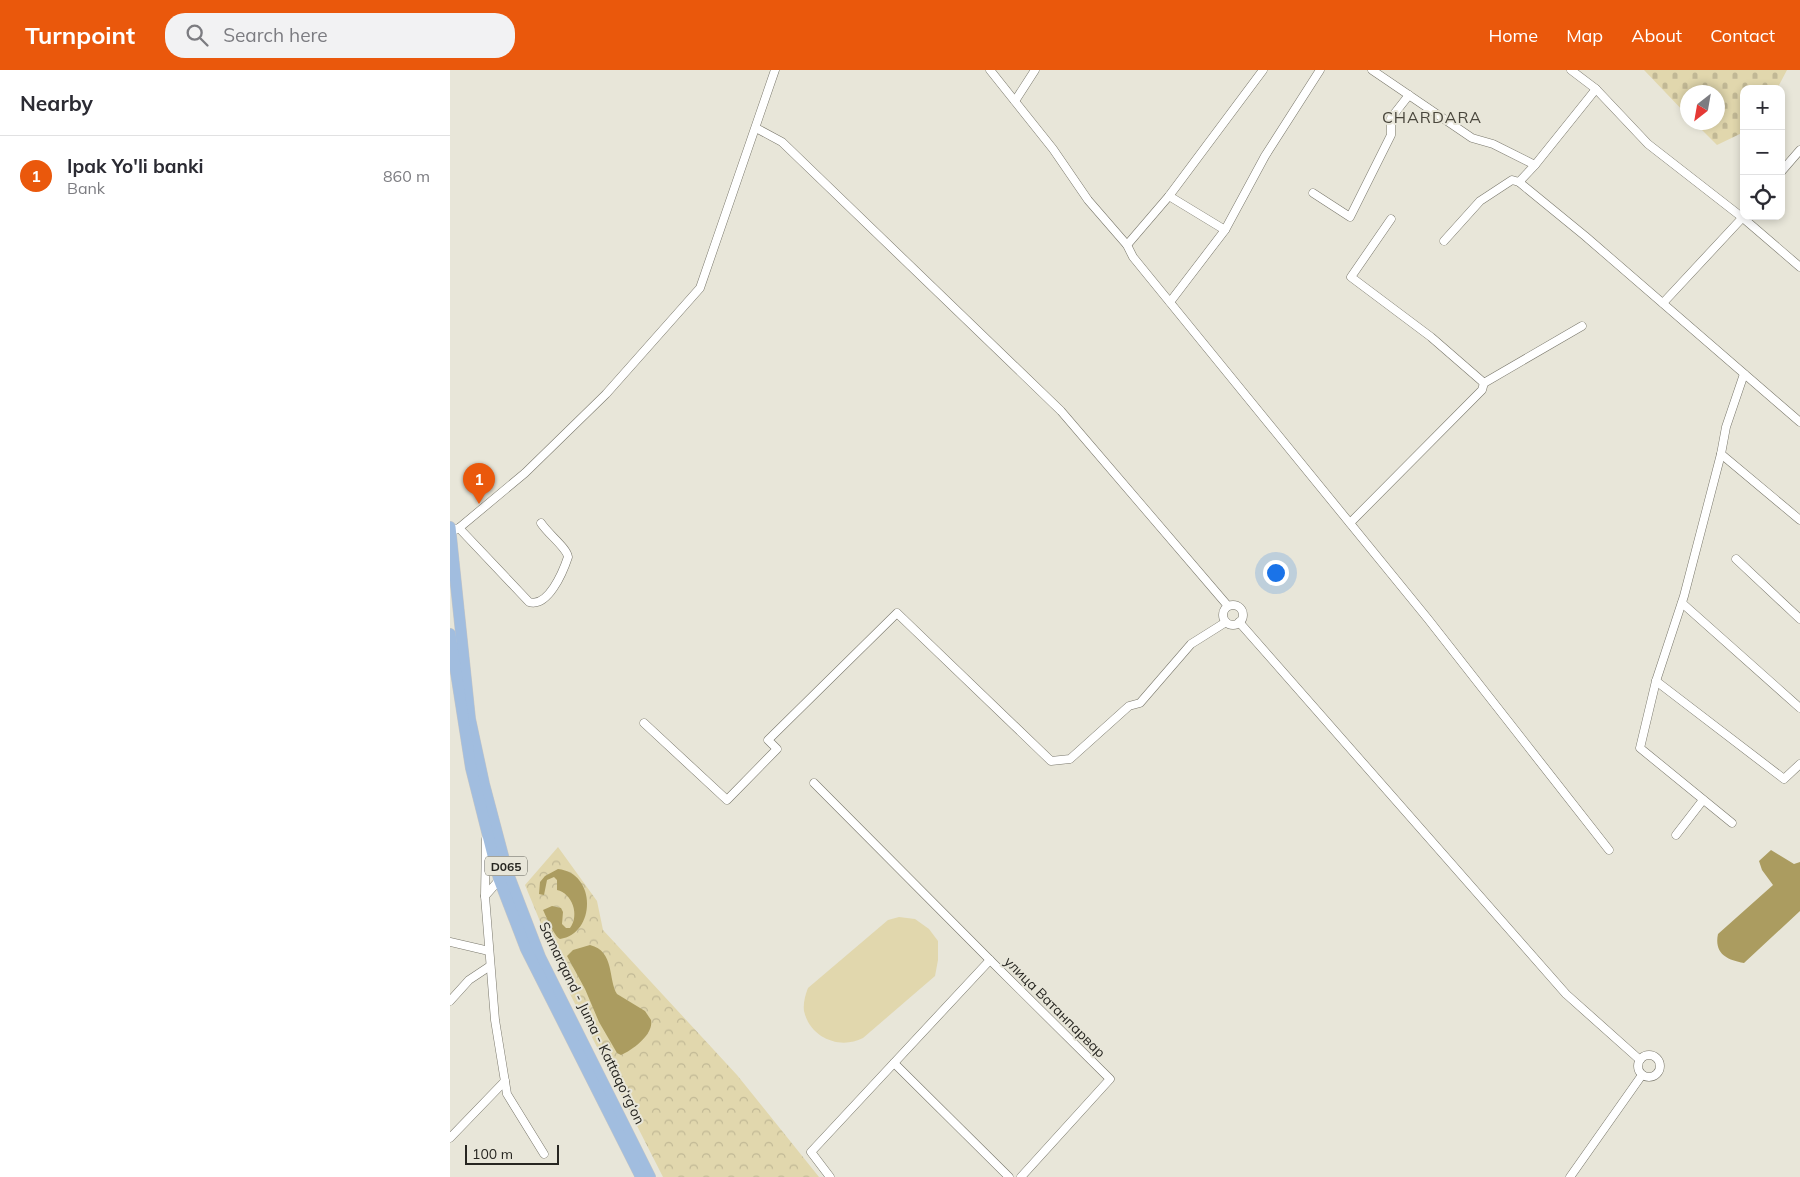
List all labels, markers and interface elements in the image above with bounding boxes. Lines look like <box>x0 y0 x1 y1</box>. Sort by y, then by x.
search box <box>165 13 515 58</box>
text: Turnpoint <box>25 20 135 50</box>
icon: search <box>183 21 211 49</box>
text: Search here <box>223 23 328 47</box>
text: Home <box>1488 24 1538 47</box>
text: Map <box>1566 24 1603 47</box>
text: About <box>1631 24 1682 47</box>
text: Contact <box>1710 24 1775 47</box>
north arrow <box>1680 85 1725 130</box>
map controls <box>1740 85 1785 220</box>
button: + <box>1740 85 1785 130</box>
text: Nearby <box>20 90 93 116</box>
district label: CHARDARA <box>1382 107 1482 127</box>
button: − <box>1740 130 1785 175</box>
text: Ipak Yo'li banki <box>67 154 203 178</box>
text: 1 <box>31 166 41 186</box>
text: 860 m <box>383 166 430 186</box>
button: locate <box>1740 175 1785 220</box>
text: Bank <box>67 178 105 198</box>
pin: 1 <box>463 463 495 504</box>
your location <box>1263 560 1289 586</box>
road number: D065 <box>485 856 527 876</box>
street label: Samarqand - Juma - Kattaqo‘rg‘on <box>535 919 649 1127</box>
street label: улица Ватанпарвар <box>1001 953 1109 1061</box>
scale bar <box>465 1142 559 1165</box>
text: 100 m <box>472 1145 513 1163</box>

